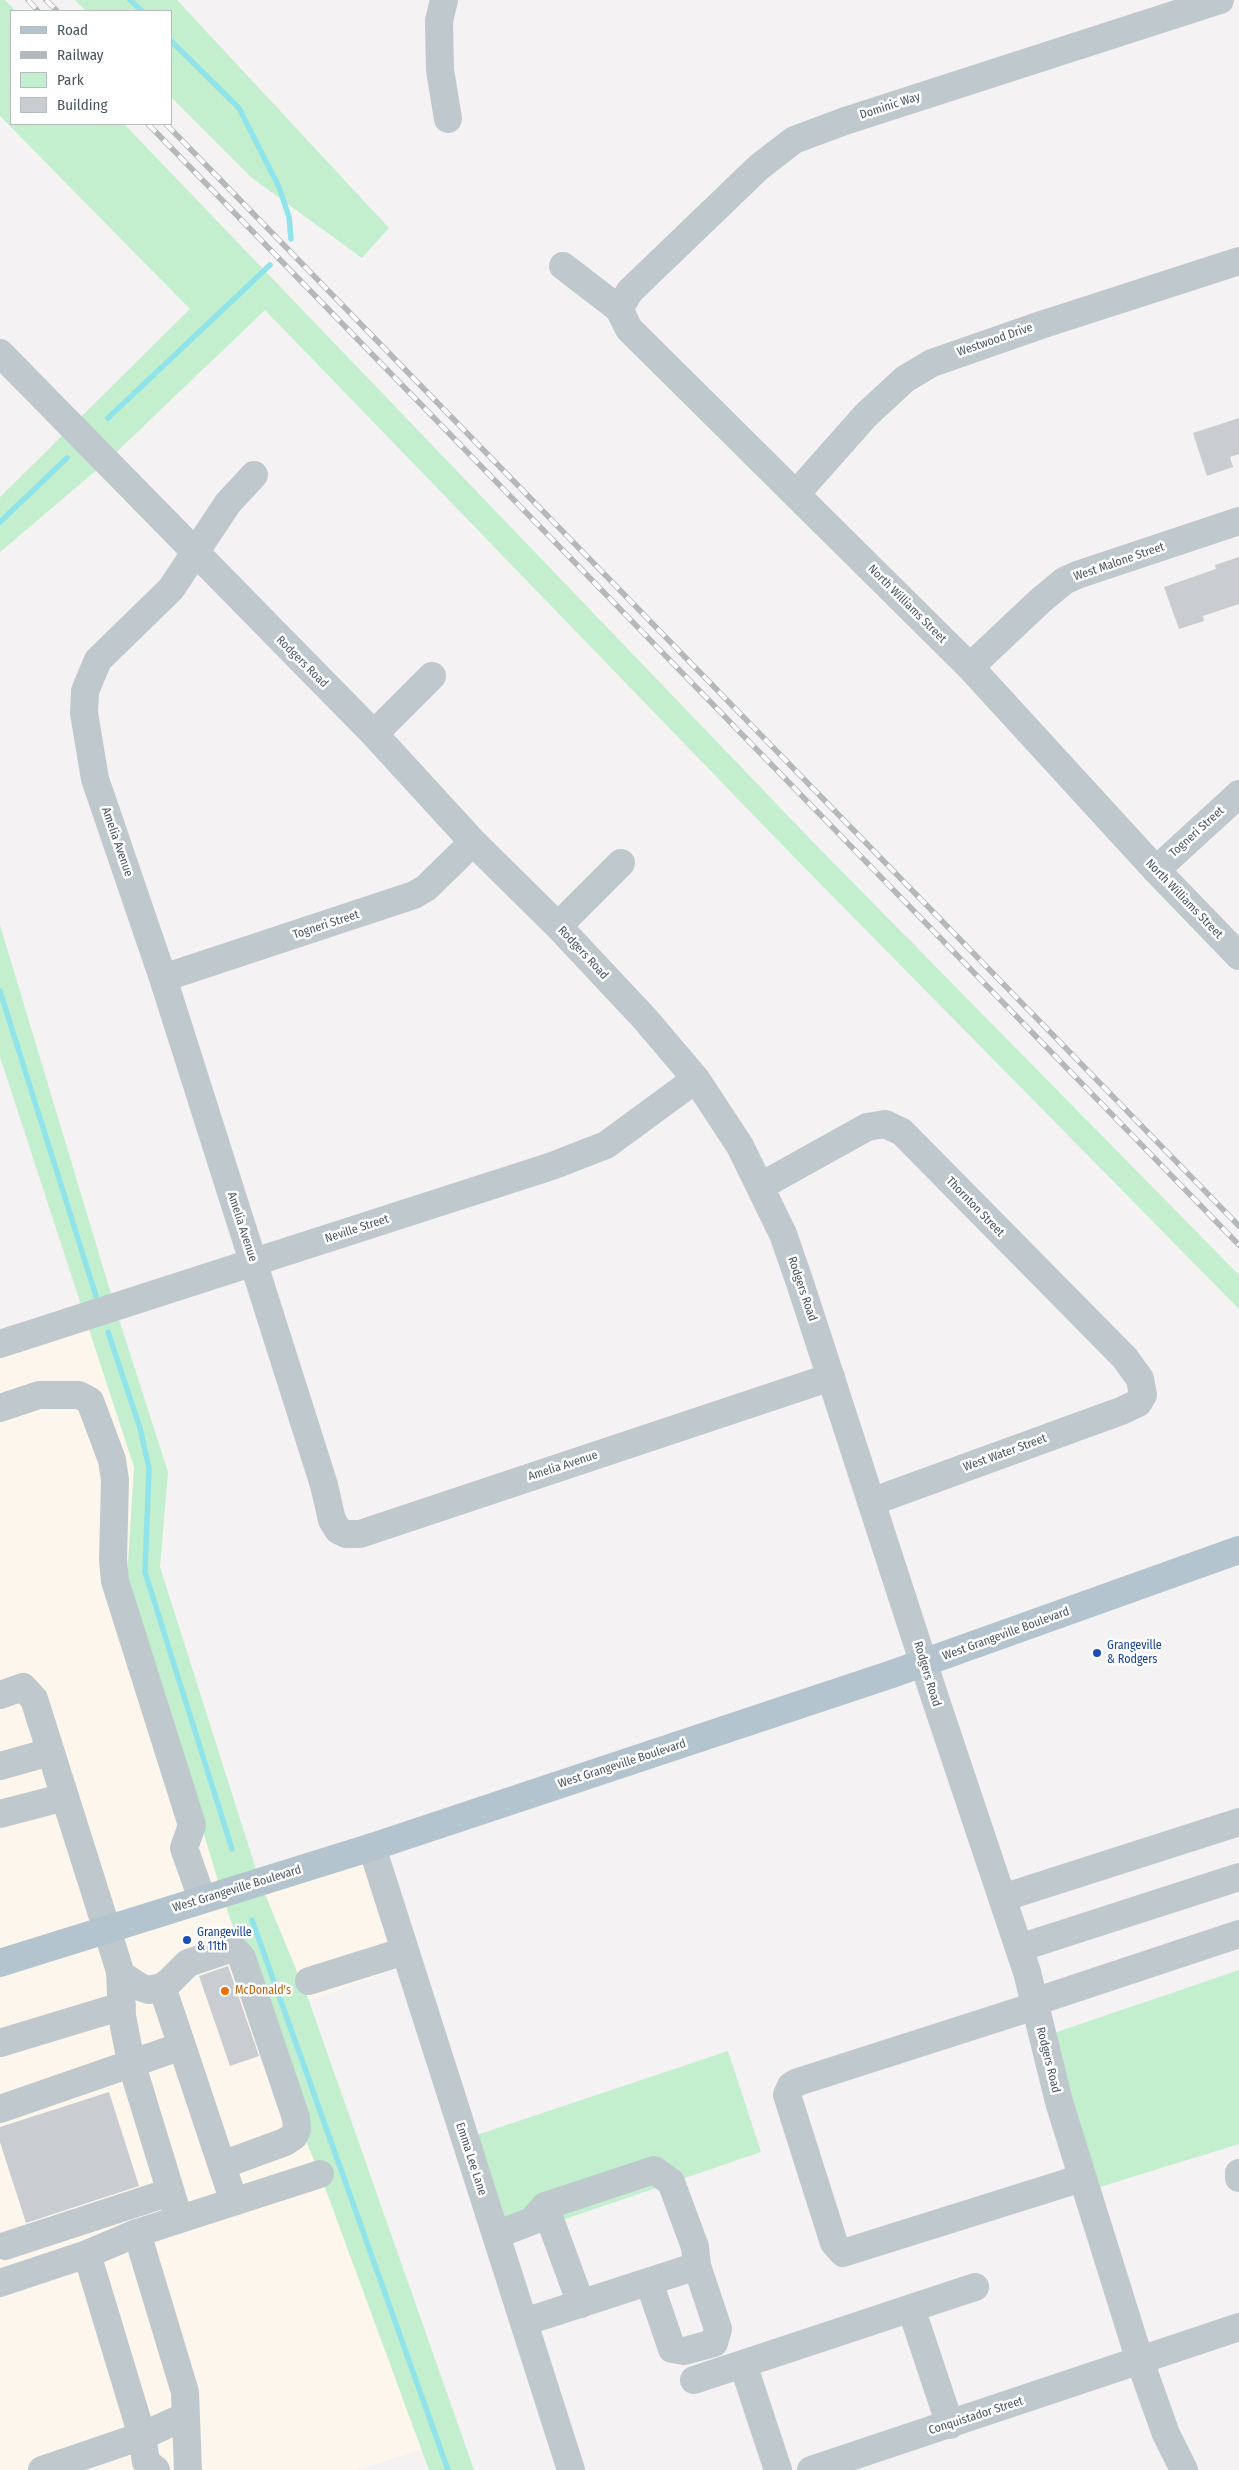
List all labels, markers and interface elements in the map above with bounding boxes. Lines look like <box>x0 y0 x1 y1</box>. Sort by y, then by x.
legend <box>10 10 172 125</box>
text: Road <box>57 21 88 39</box>
text: Railway <box>57 46 104 64</box>
text: Park <box>57 71 84 89</box>
street label: Dominic Way <box>858 89 922 123</box>
text: Building <box>57 96 108 114</box>
street label: Westwood Drive <box>955 320 1035 360</box>
street label: West Malone Street <box>1072 540 1166 584</box>
street label: North Williams Street <box>865 562 949 646</box>
street label: Rodgers Road <box>273 633 331 691</box>
street label: Togneri Street <box>1167 804 1227 860</box>
street label: Amelia Avenue <box>98 805 136 879</box>
street label: North Williams Street <box>1142 856 1226 942</box>
street label: Togneri Street <box>291 908 361 942</box>
street label: Rodgers Road <box>555 923 611 983</box>
street label: Thornton Street <box>943 1174 1007 1240</box>
street label: Amelia Avenue <box>224 1190 260 1264</box>
street label: Neville Street <box>323 1212 391 1246</box>
street label: Rodgers Road <box>784 1255 820 1323</box>
street label: West Water Street <box>961 1431 1049 1475</box>
street label: Amelia Avenue <box>526 1448 600 1484</box>
street label: West Grangeville Boulevard <box>941 1604 1071 1664</box>
place label: Grangeville & Rodgers <box>1107 1639 1162 1667</box>
street label: Rodgers Road <box>910 1640 944 1708</box>
marker: Grangeville & Rodgers <box>1091 1647 1103 1659</box>
street label: West Grangeville Boulevard <box>556 1736 688 1792</box>
street label: West Grangeville Boulevard <box>171 1863 303 1915</box>
place label: Grangeville & 11th <box>197 1926 252 1954</box>
marker: Grangeville & 11th <box>181 1934 193 1946</box>
place label: McDonald's <box>235 1984 291 1998</box>
marker: McDonald's <box>219 1985 231 1997</box>
street label: Rodgers Road <box>1033 2026 1063 2094</box>
street label: Emma Lee Lane <box>452 2121 490 2197</box>
street label: Conquistador Street <box>927 2394 1025 2438</box>

